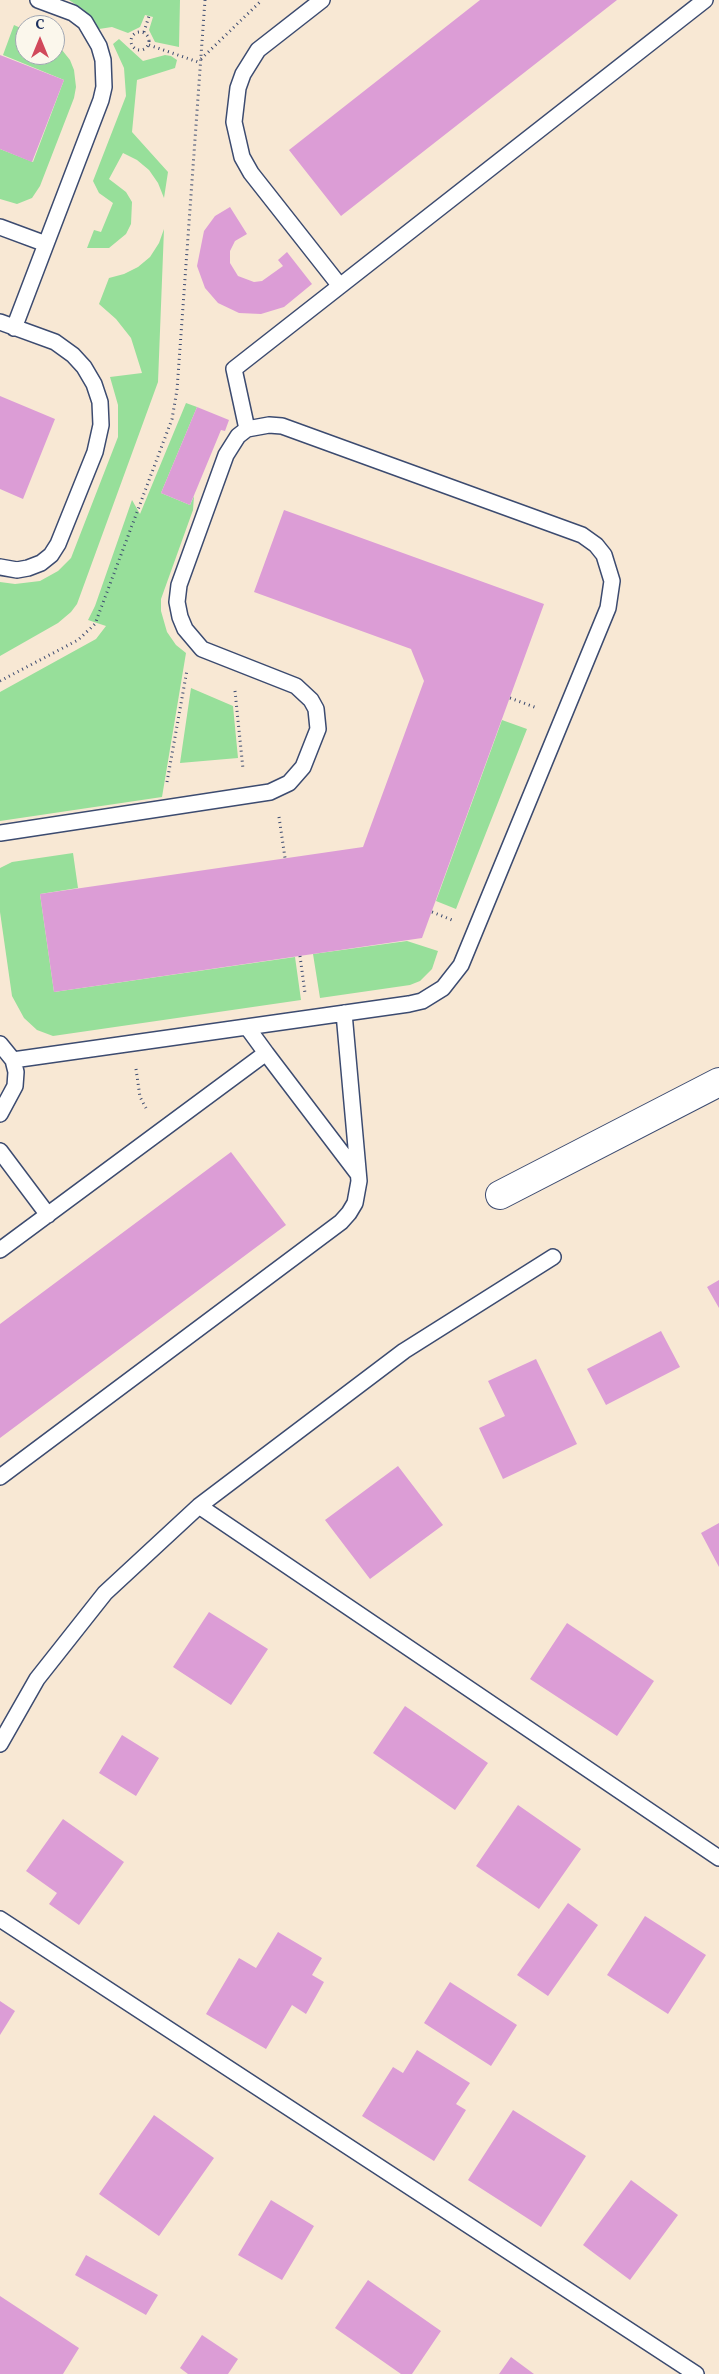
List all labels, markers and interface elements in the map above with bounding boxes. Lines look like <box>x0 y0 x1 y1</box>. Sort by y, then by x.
north arrow <box>15 15 65 65</box>
text: С <box>35 16 45 35</box>

